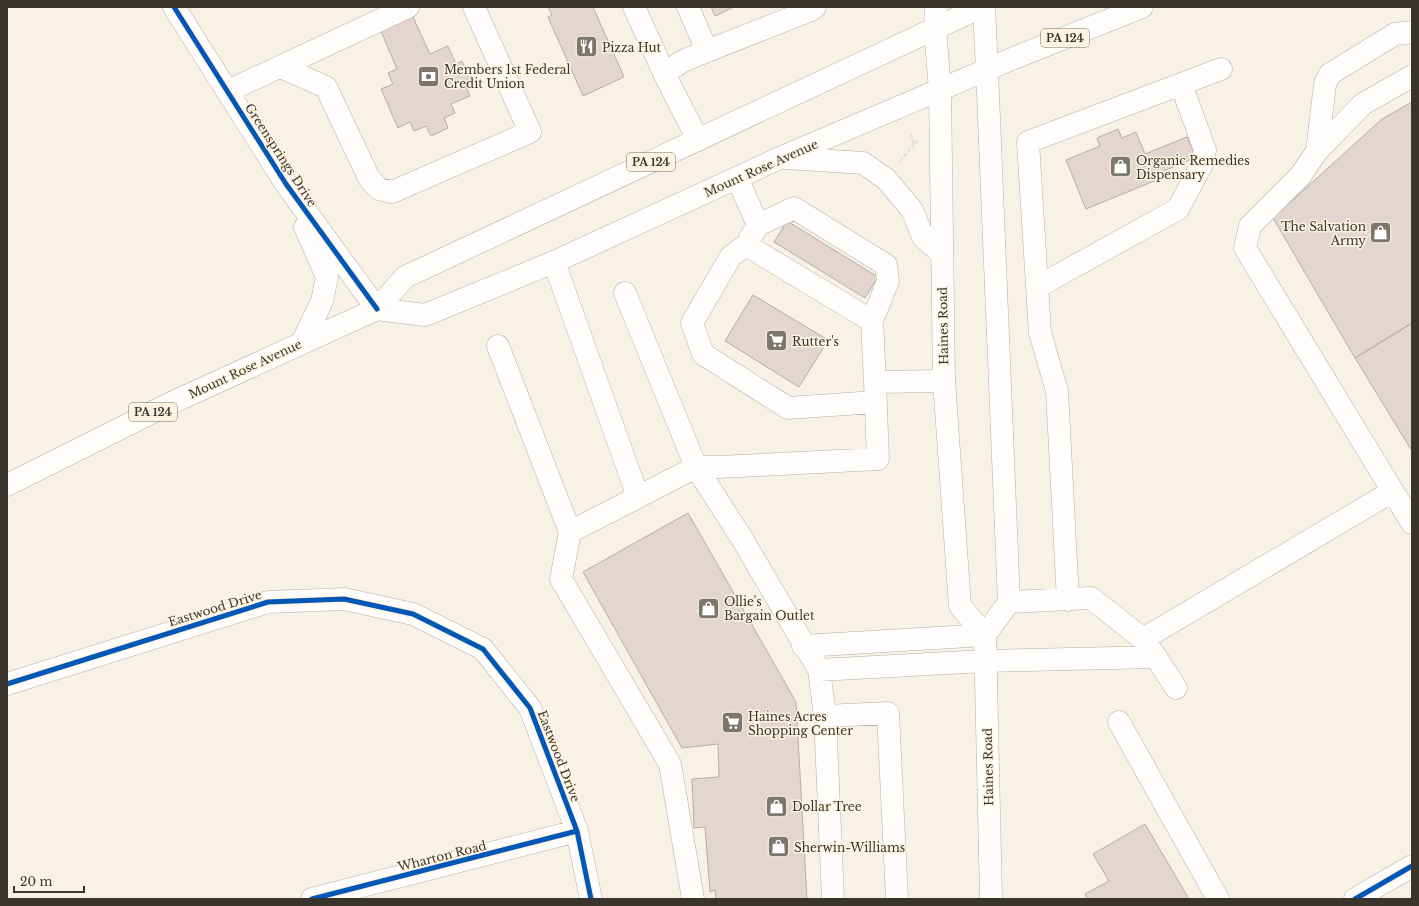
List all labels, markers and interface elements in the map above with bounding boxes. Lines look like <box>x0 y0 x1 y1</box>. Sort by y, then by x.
road number: PA 124 <box>1041 29 1089 47</box>
restaurant icon: Pizza Hut <box>573 34 599 60</box>
place label: Pizza Hut <box>602 40 662 55</box>
place label: Members 1st Federal Credit Union <box>444 62 570 91</box>
bank icon: Members 1st Federal Credit Union <box>416 63 442 89</box>
street label: Greensprings Drive <box>242 101 320 210</box>
street label: Mount Rose Avenue <box>702 136 820 200</box>
road number: PA 124 <box>627 153 675 171</box>
place label: Organic Remedies Dispensary <box>1136 153 1250 182</box>
shop icon: Organic Remedies Dispensary <box>1107 154 1133 180</box>
place label: The Salvation Army <box>1281 219 1366 248</box>
shop icon: The Salvation Army <box>1368 220 1394 246</box>
street label: Haines Road <box>935 287 951 365</box>
supermarket icon: Rutter's <box>763 328 789 354</box>
place label: Rutter's <box>792 334 839 349</box>
street label: Mount Rose Avenue <box>186 336 304 402</box>
road number: PA 124 <box>129 403 177 421</box>
street label: Eastwood Drive <box>166 587 264 629</box>
place label: Ollie's Bargain Outlet <box>724 594 815 623</box>
shop icon: Ollie's Bargain Outlet <box>696 595 722 621</box>
street label: Eastwood Drive <box>535 708 583 804</box>
place label: Haines Acres Shopping Center <box>748 709 853 738</box>
supermarket icon: Haines Acres Shopping Center <box>720 710 746 736</box>
street label: Haines Road <box>980 728 996 806</box>
shop icon: Dollar Tree <box>763 793 789 819</box>
place label: Dollar Tree <box>792 799 862 814</box>
shop icon: Sherwin-Williams <box>766 834 792 860</box>
street label: Wharton Road <box>395 838 488 875</box>
place label: Sherwin-Williams <box>794 840 905 855</box>
scale bar <box>14 868 84 894</box>
text: 20 m <box>20 874 52 889</box>

